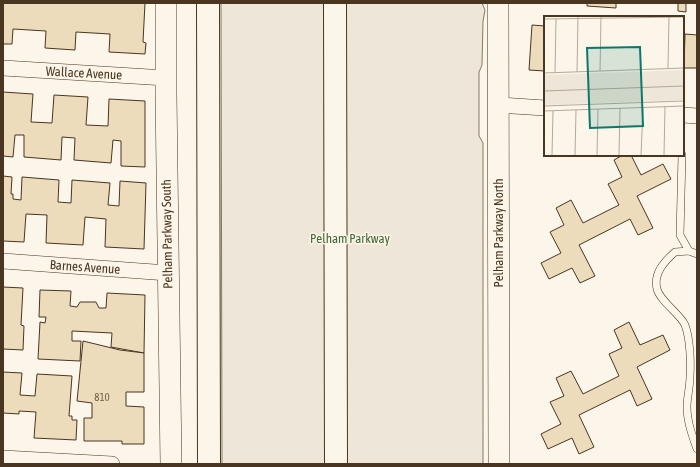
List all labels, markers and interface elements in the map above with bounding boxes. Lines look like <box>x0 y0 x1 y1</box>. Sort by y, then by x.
inset map <box>544 16 684 156</box>
street label: Wallace Avenue <box>45 64 123 82</box>
street label: Pelham Parkway North <box>491 178 506 288</box>
street label: Pelham Parkway South <box>159 179 175 289</box>
park label: Pelham Parkway <box>310 231 391 246</box>
street label: Barnes Avenue <box>49 257 121 277</box>
house number: 810 <box>94 391 110 403</box>

